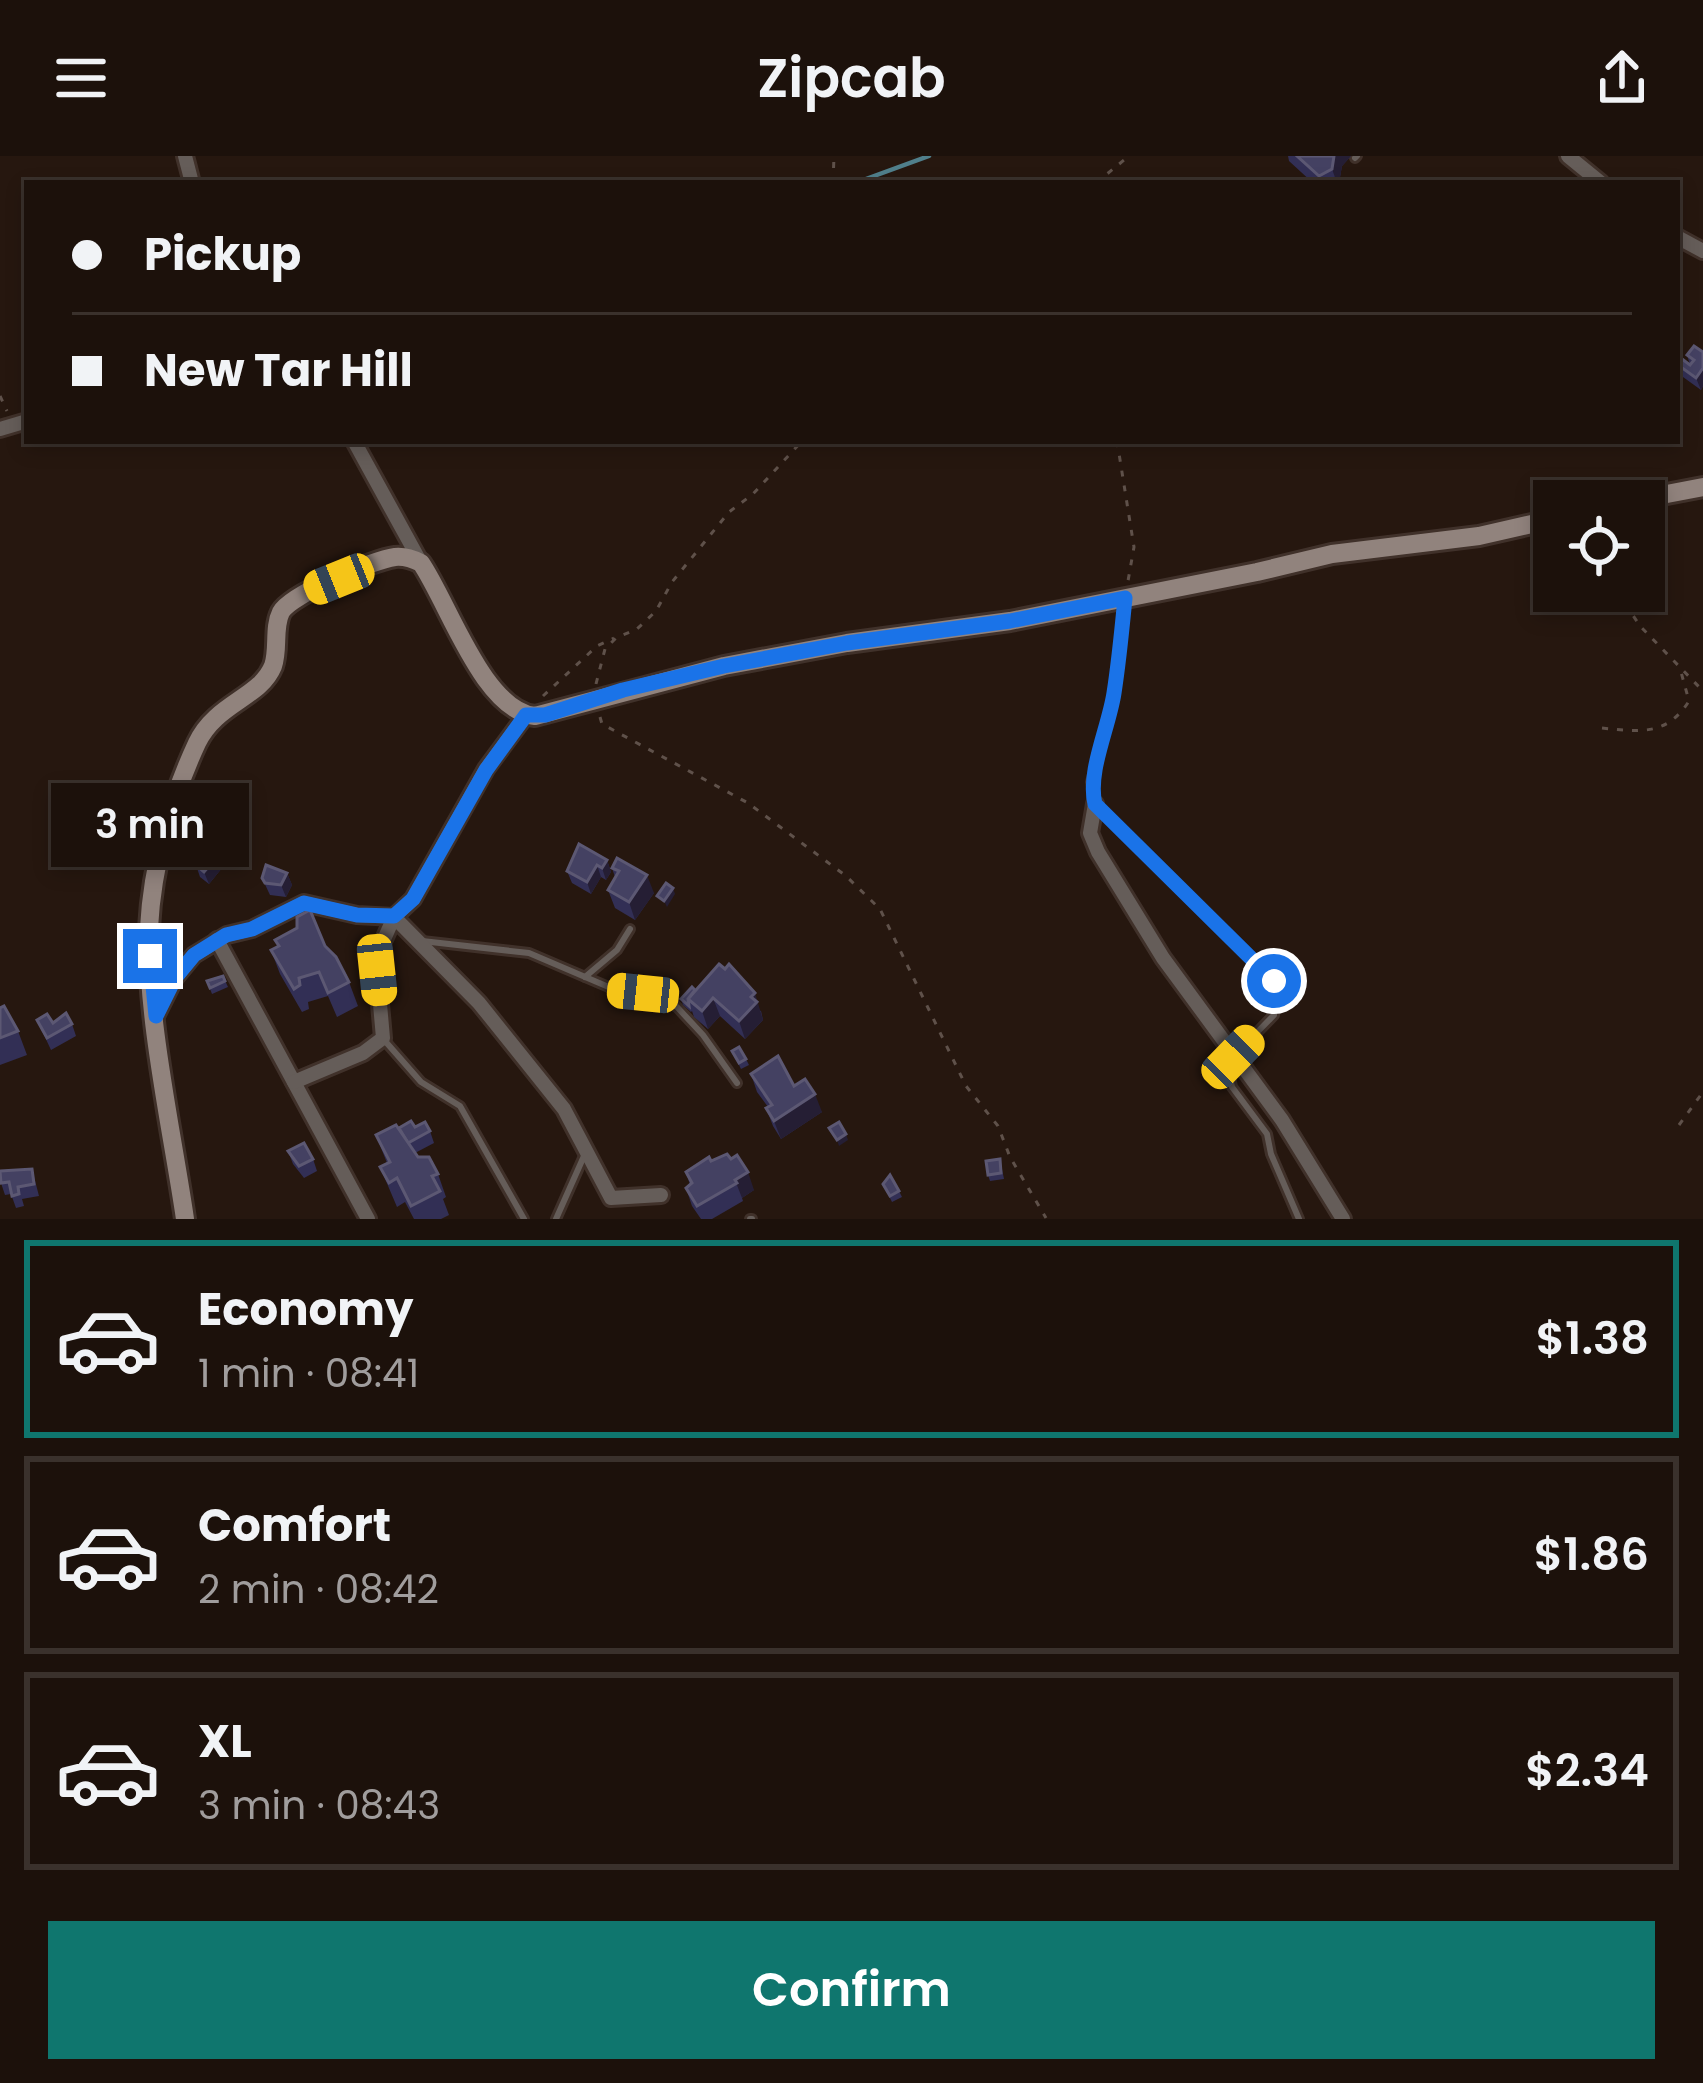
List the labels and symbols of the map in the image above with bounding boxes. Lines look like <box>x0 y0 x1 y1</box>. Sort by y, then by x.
car <box>299 549 379 609</box>
callout: 3 min <box>51 782 249 866</box>
route end <box>123 929 177 983</box>
car <box>355 932 399 1008</box>
route start <box>1247 954 1301 1008</box>
car <box>605 971 681 1015</box>
car <box>1195 1019 1271 1095</box>

